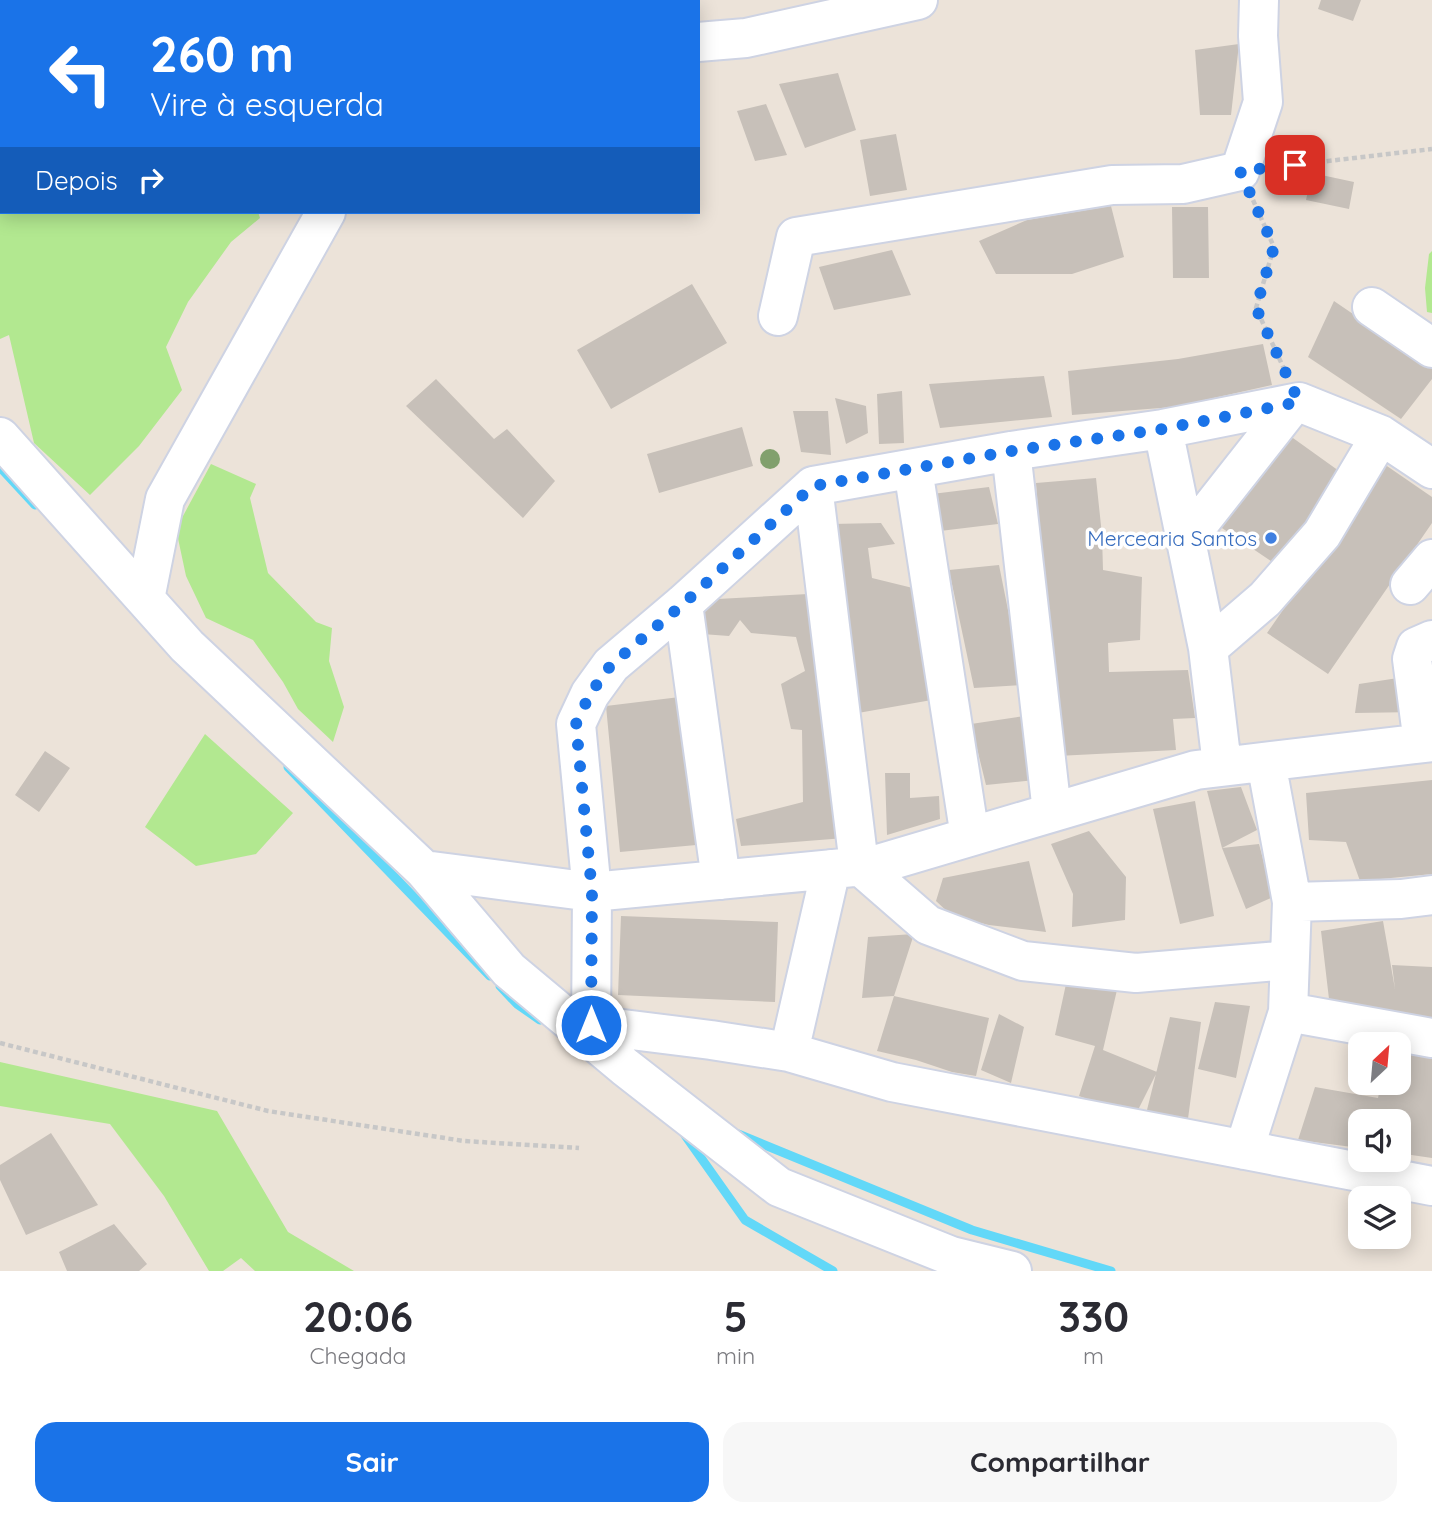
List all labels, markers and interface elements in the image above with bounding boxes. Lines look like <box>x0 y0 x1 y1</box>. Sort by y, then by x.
text: 260 m <box>150 23 294 84</box>
icon: left <box>35 28 126 119</box>
text: Vire à esquerda <box>150 84 384 124</box>
pin <box>1265 135 1325 195</box>
icon: arrive <box>1276 146 1314 184</box>
icon: right <box>132 161 170 199</box>
text: Depois <box>35 164 118 197</box>
place label: Mercearia Santos <box>1087 525 1257 551</box>
marker: Mercearia Santos <box>1263 530 1279 546</box>
position arrow <box>554 988 628 1062</box>
north arrow <box>1348 1032 1410 1096</box>
map controls <box>1348 1032 1411 1249</box>
button: sound <box>1348 1109 1411 1172</box>
button: layers <box>1348 1186 1411 1249</box>
text: 20:06 <box>303 1290 413 1343</box>
text: 5 <box>724 1290 748 1343</box>
text: 330 <box>1058 1290 1129 1343</box>
text: Chegada <box>310 1341 407 1370</box>
text: min <box>716 1341 755 1370</box>
text: m <box>1083 1341 1104 1370</box>
button: Sair <box>35 1422 709 1502</box>
button: Compartilhar <box>723 1422 1397 1502</box>

